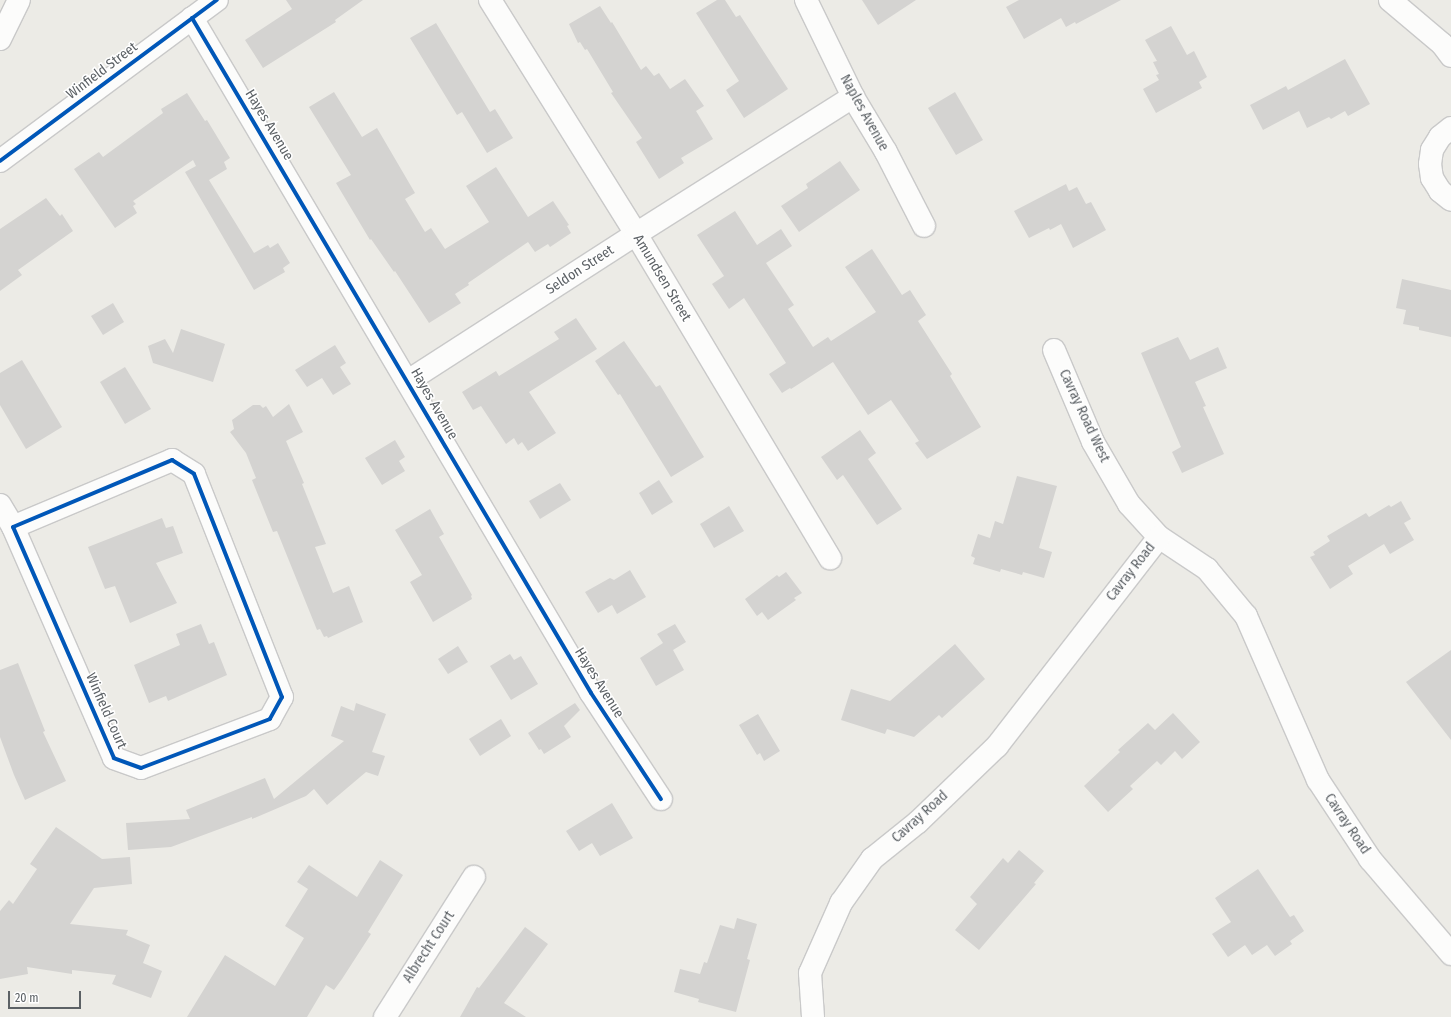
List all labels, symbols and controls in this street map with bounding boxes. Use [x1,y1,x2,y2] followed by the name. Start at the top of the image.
[63,39,141,103] street label: Winfield Street
[836,72,892,154] street label: Naples Avenue
[241,87,297,163] street label: Hayes Avenue
[629,232,695,324] street label: Amundsen Street
[543,242,617,298] street label: Seldon Street
[407,365,461,443] street label: Hayes Avenue
[1055,367,1113,465] street label: Cavray Road West
[1103,539,1159,605] street label: Cavray Road
[571,645,627,721] street label: Hayes Avenue
[82,671,130,751] street label: Winfield Court
[889,788,951,846] street label: Cavray Road
[1321,790,1373,858] street label: Cavray Road
[400,908,458,986] street label: Albrecht Court
[10,983,83,1009] scale bar
[15,991,39,1005] text: 20 m

